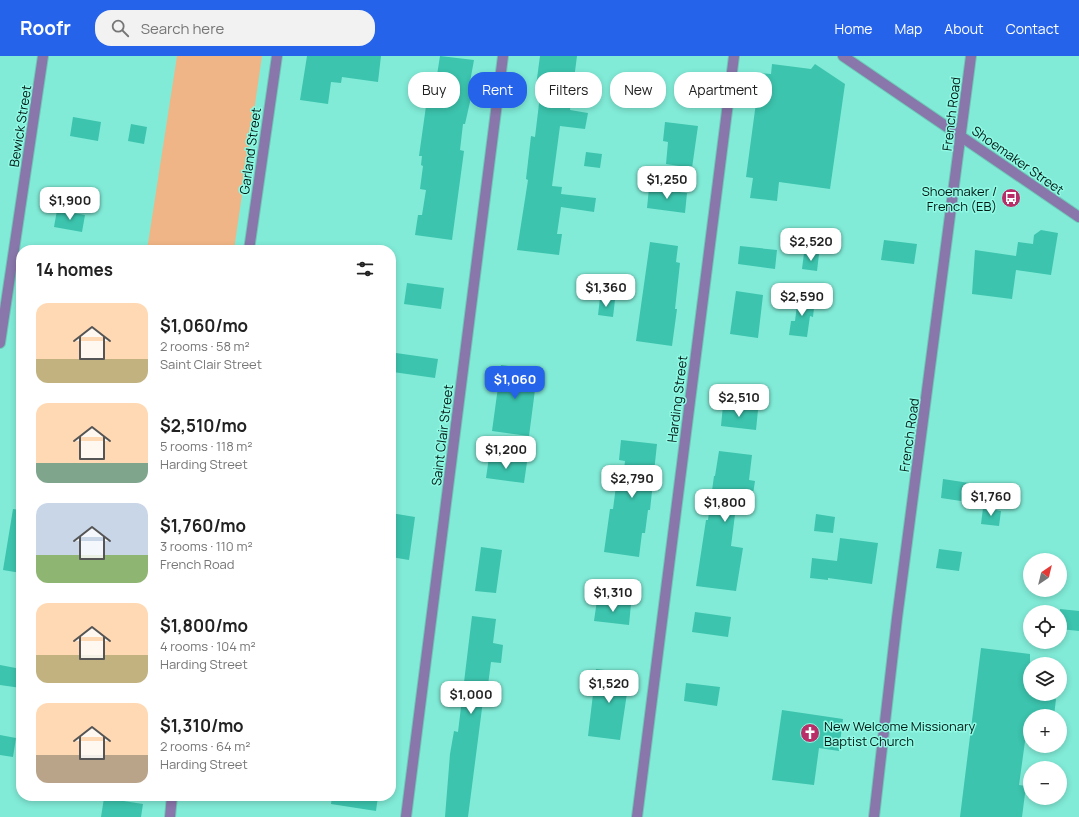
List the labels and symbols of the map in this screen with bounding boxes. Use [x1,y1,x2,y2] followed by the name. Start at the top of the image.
[938,76,964,152] street label: French Road
[5,84,35,168] street label: Bewick Street
[235,106,265,196] street label: Garland Street
[968,122,1068,198] street label: Shoemaker Street
[634,166,700,200] pin: $1,250
[922,182,997,215] place label: Shoemaker / French (EB)
[37,187,103,221] pin: $1,900
[1000,187,1022,209] bus stop icon: Shoemaker / French (EB)
[778,228,844,262] pin: $2,520
[573,274,639,308] pin: $1,360
[769,283,835,317] pin: $2,590
[663,354,691,444] street label: Harding Street
[482,366,548,400] pin: $1,060
[427,383,457,487] street label: Saint Clair Street
[706,384,772,418] pin: $2,510
[895,397,923,473] street label: French Road
[473,436,539,470] pin: $1,200
[599,465,665,499] pin: $2,790
[958,483,1024,517] pin: $1,760
[692,489,758,523] pin: $1,800
[1023,553,1067,597] north arrow
[580,579,646,613] pin: $1,310
[576,670,642,704] pin: $1,520
[438,681,504,715] pin: $1,000
[824,717,976,750] place label: New Welcome Missionary Baptist Church
[799,722,821,744] church icon: New Welcome Missionary Baptist Church

